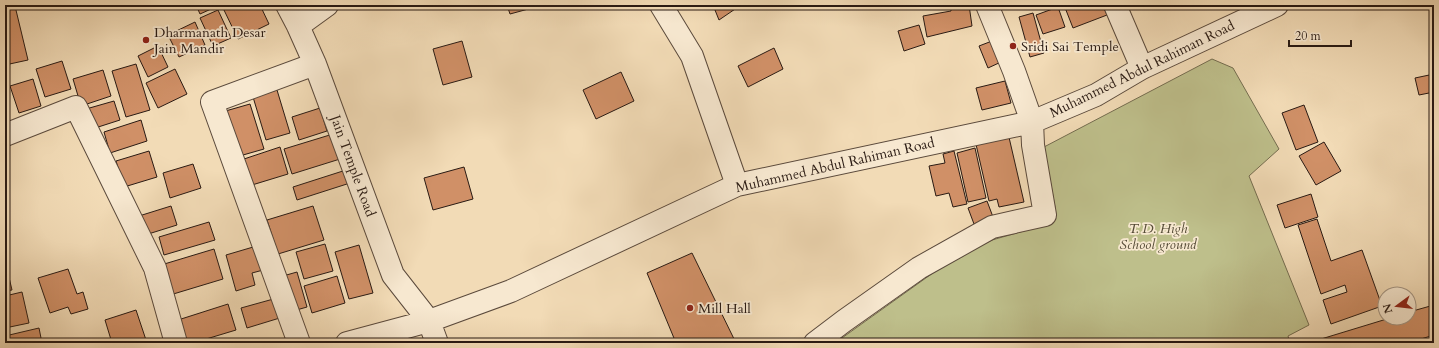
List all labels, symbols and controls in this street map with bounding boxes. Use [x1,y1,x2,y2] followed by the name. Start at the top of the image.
[1046,16,1238,122] street label: Muhammed Abdul Rahiman Road
[1289,22,1351,48] scale bar
[152,23,266,58] place label: Dharmanath Desar Jain Mandir
[1295,28,1322,44] text: 20 m
[141,35,151,45] marker: Dharmanath Desar Jain Mandir
[1021,37,1119,56] place label: Sridi Sai Temple
[1008,41,1018,51] marker: Sridi Sai Temple
[325,111,380,220] street label: Jain Temple Road
[734,133,937,197] street label: Muhammed Abdul Rahiman Road
[1120,219,1198,254] park label: T. D. High School ground
[1377,286,1417,326] north arrow
[698,299,751,318] place label: Mill Hall
[1379,301,1396,315] text: N
[685,303,695,313] marker: Mill Hall

